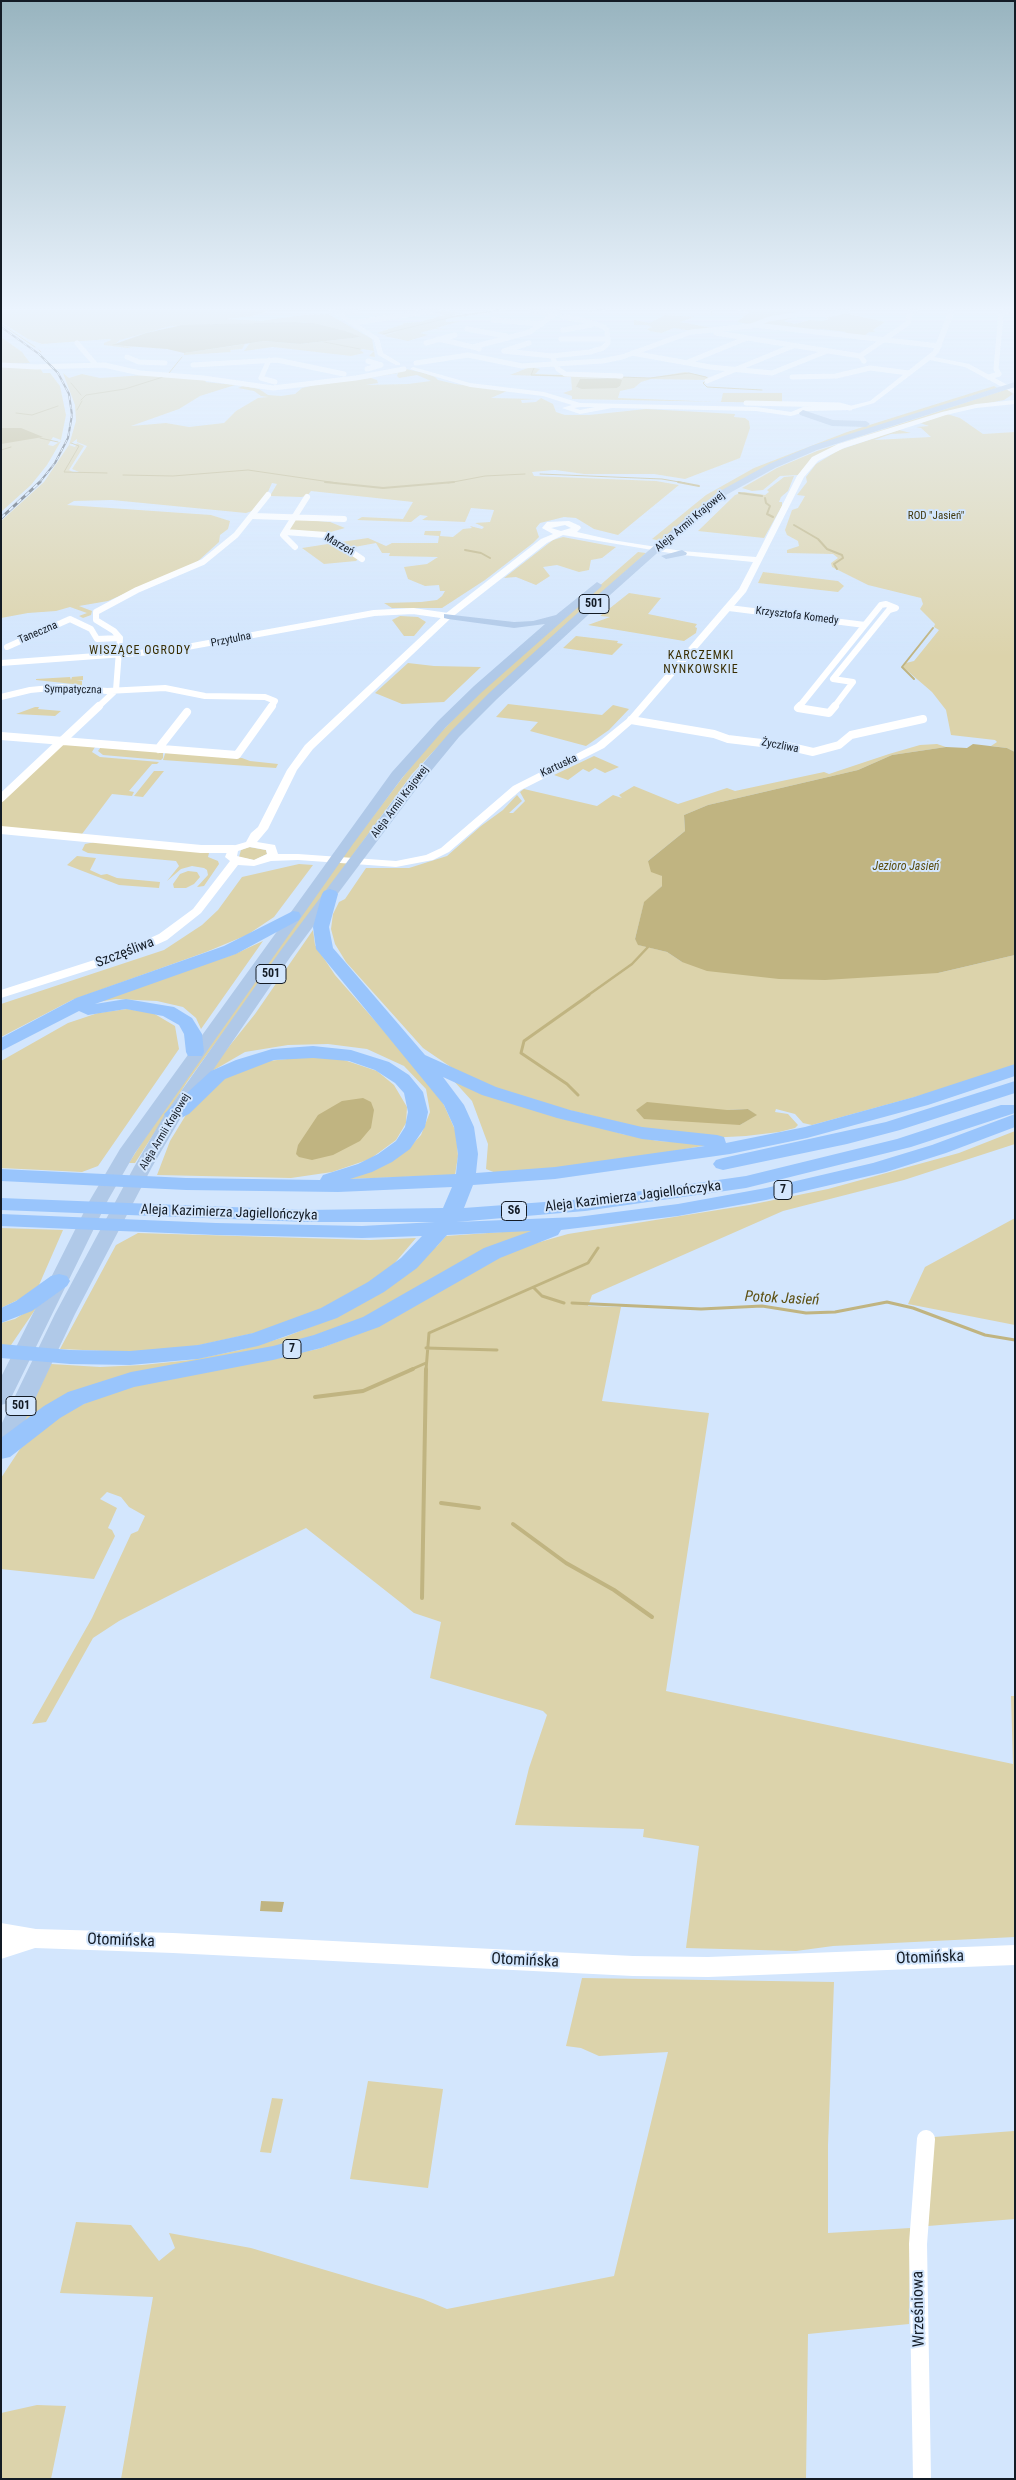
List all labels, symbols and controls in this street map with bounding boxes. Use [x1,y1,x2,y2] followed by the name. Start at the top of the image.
[652,489,728,555] street label: Aleja Armii Krajowej
[908,509,964,523] park label: ROD "Jasień"
[322,531,356,559] street label: Marzeń
[579,594,609,614] road number: 501
[755,604,839,628] street label: Krzysztofa Komedy
[16,619,60,647] street label: Taneczna
[210,630,252,650] street label: Przytulna
[87,644,193,658] district label: WISZĄCE OGRODY
[662,649,740,677] district label: KARCZEMKI NYNKOWSKIE
[44,683,102,697] street label: Sympatyczna
[760,736,800,756] street label: Życzliwa
[539,752,579,780] street label: Kartuska
[369,763,431,841] street label: Aleja Armii Krajowej
[873,860,939,874] water label: Jezioro Jasień
[94,934,156,972] street label: Szczęśliwa
[256,964,286,984] road number: 501
[137,1091,193,1173] street label: Aleja Armii Krajowej
[544,1178,722,1216] street label: Aleja Kazimierza Jagiellończyka
[774,1180,792,1200] road number: 7
[140,1202,318,1224] street label: Aleja Kazimierza Jagiellończyka
[502,1202,526,1220] road number: S6
[744,1288,820,1310] water label: Potok Jasień
[283,1340,301,1358] road number: 7
[6,1396,36,1415] road number: 501
[87,1930,155,1952] street label: Otomińska
[896,1947,964,1969] street label: Otomińska
[491,1950,559,1972] street label: Otomińska
[909,2271,929,2347] street label: Wrześniowa

